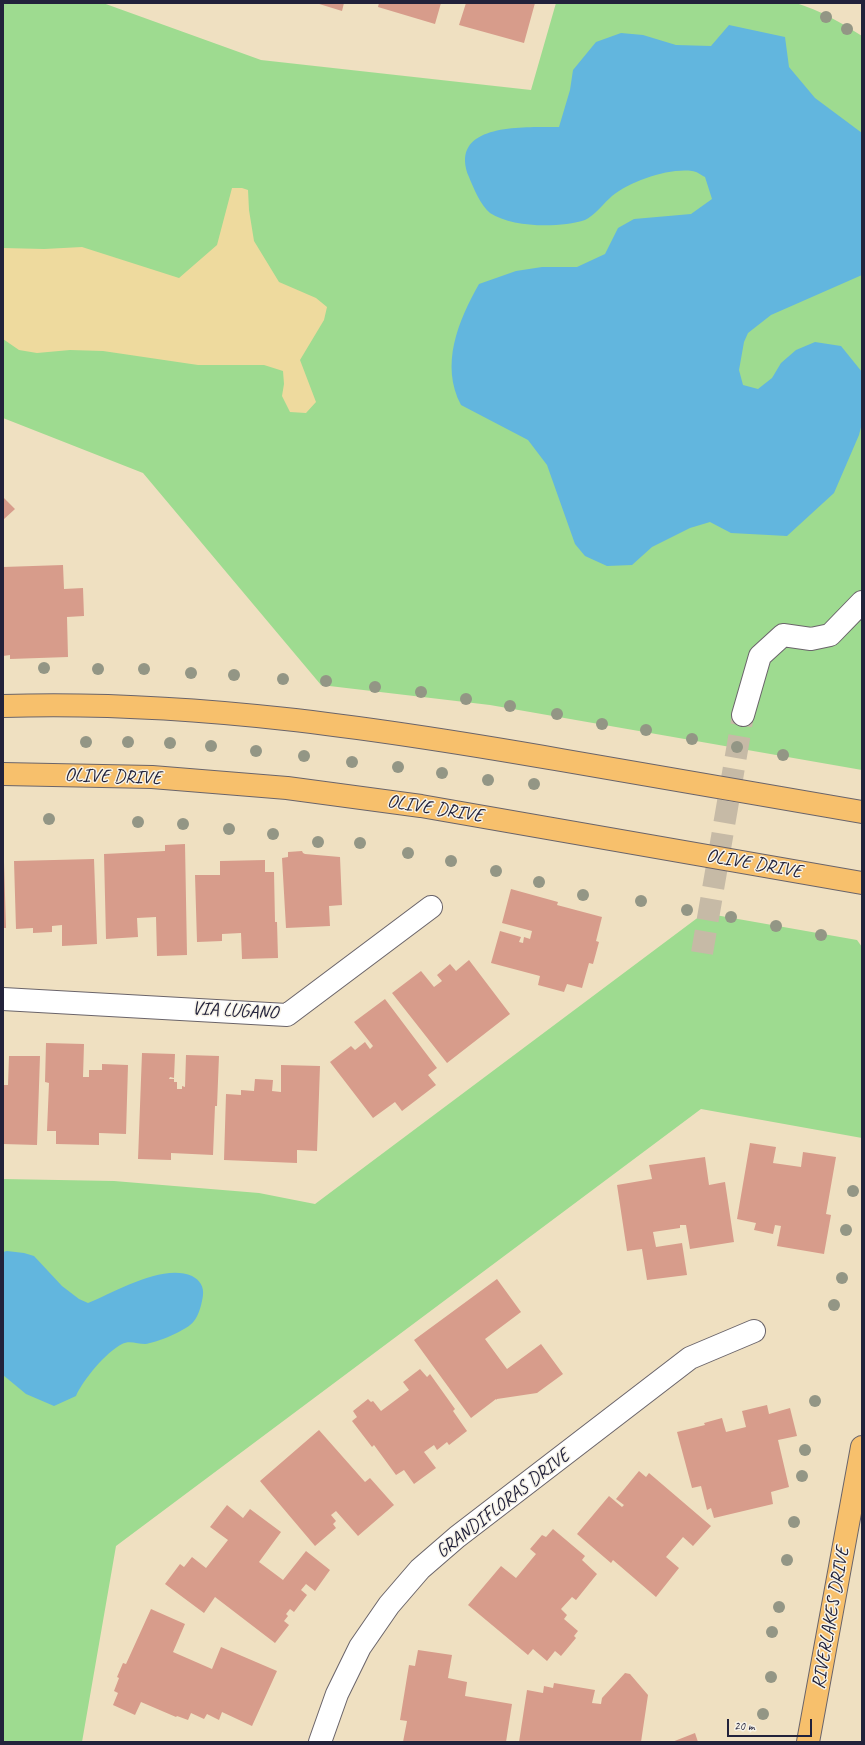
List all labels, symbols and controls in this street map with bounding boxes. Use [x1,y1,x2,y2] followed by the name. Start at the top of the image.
[64,764,162,790] street label: OLIVE DRIVE
[385,790,485,828] street label: OLIVE DRIVE
[704,844,804,884] street label: OLIVE DRIVE
[191,997,279,1025] street label: VIA LUGANO
[432,1445,574,1563] street label: GRANDIFLORAS DRIVE
[807,1545,855,1691] street label: RIVERLAKES DRIVE
[729,1711,814,1737] scale bar
[734,1718,754,1734] text: 20 m

